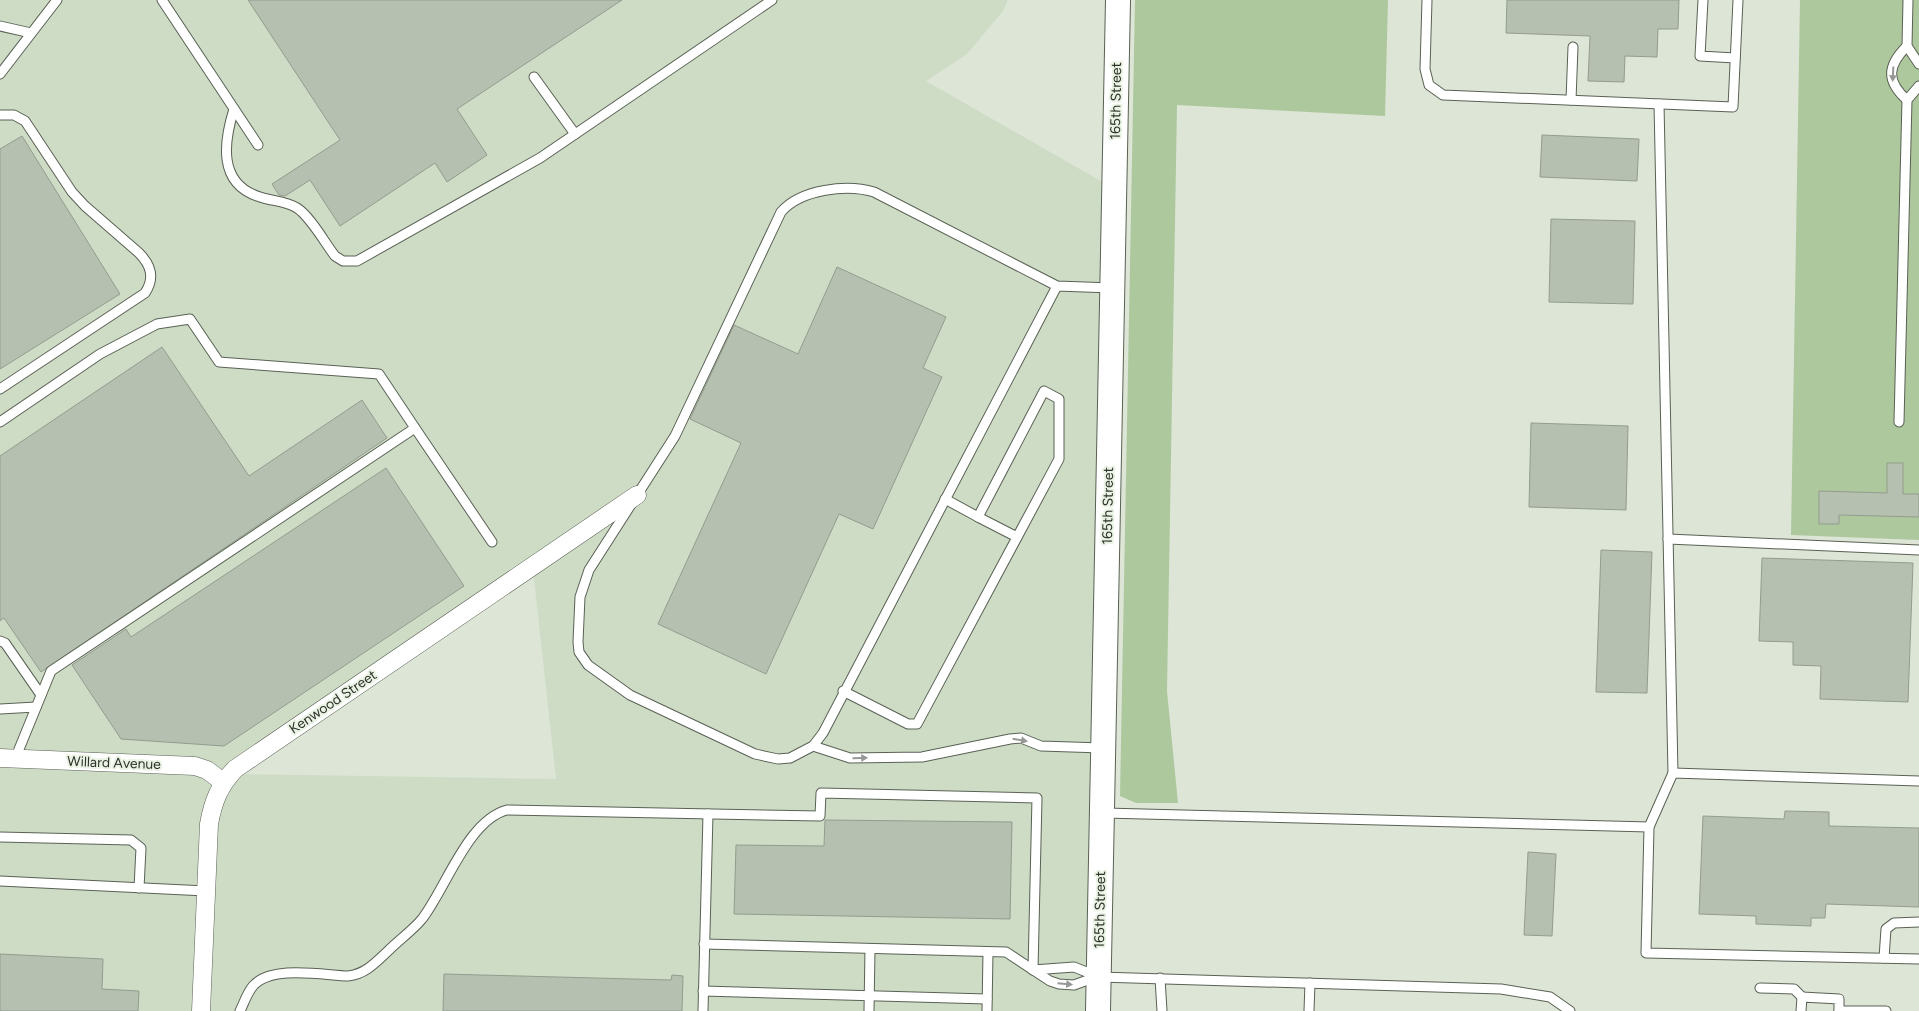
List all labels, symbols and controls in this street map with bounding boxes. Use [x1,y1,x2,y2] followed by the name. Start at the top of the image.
[1107,62,1125,140] street label: 165th Street
[1888,66,1896,82] one-way arrow
[1099,467,1117,545] street label: 165th Street
[286,667,380,737] street label: Kenwood Street
[1013,736,1029,744] one-way arrow
[67,753,161,773] street label: Willard Avenue
[852,754,868,762] one-way arrow
[1091,871,1109,949] street label: 165th Street
[1057,980,1073,988] one-way arrow

